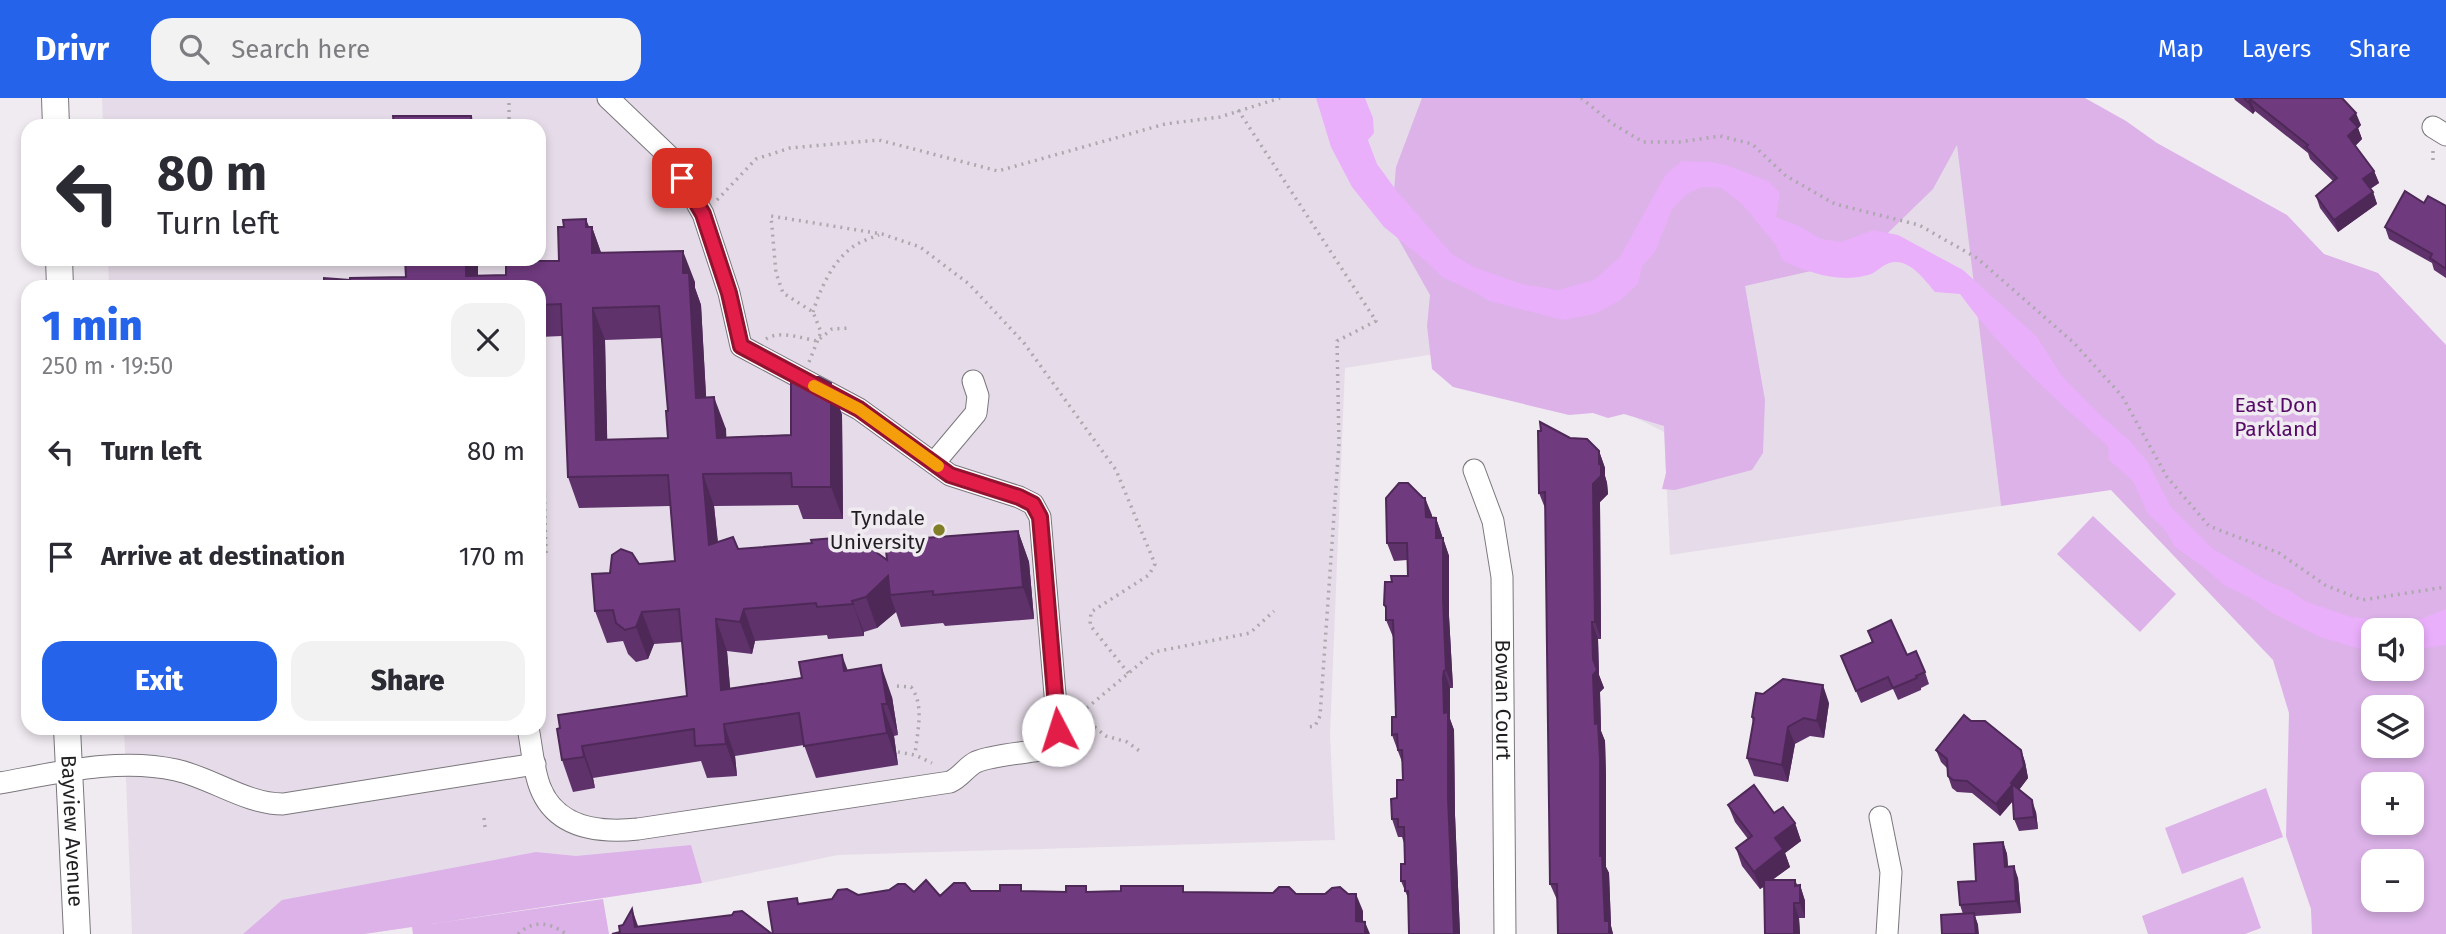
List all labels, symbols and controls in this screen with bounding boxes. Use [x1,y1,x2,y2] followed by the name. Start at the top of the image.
[151,18,641,81] search box
[35,29,109,69] text: Drivr
[175,30,213,68] icon: search
[231,34,370,65] text: Search here
[2158,35,2204,63] text: Map
[2242,35,2311,63] text: Layers
[2349,35,2411,63] text: Share
[157,144,267,203] text: 80 m
[42,147,133,238] icon: left
[652,148,712,208] pin
[663,159,701,197] icon: arrive
[157,204,279,242] text: Turn left
[42,301,143,351] text: 1 min
[451,303,525,377] button: close
[42,352,173,380] text: 250 m · 19:50
[2234,392,2318,442] park label: East Don Parkland
[42,433,80,471] icon: left
[101,436,202,467] text: Turn left
[467,436,525,467] text: 80 m
[830,505,926,555] place label: Tyndale University
[931,522,947,538] marker: Tyndale University
[42,538,80,576] icon: arrive
[101,541,345,572] text: Arrive at destination
[459,541,525,572] text: 170 m
[2361,618,2424,912] map controls
[2361,618,2424,681] button: sound
[1490,639,1517,761] street label: Bowan Court
[42,641,277,721] button: Exit
[291,641,525,721] button: Share
[1021,693,1095,767] position arrow
[2361,695,2424,758] button: layers
[55,754,89,908] street label: Bayview Avenue
[2361,772,2424,835] button: +
[2361,849,2424,912] button: −

